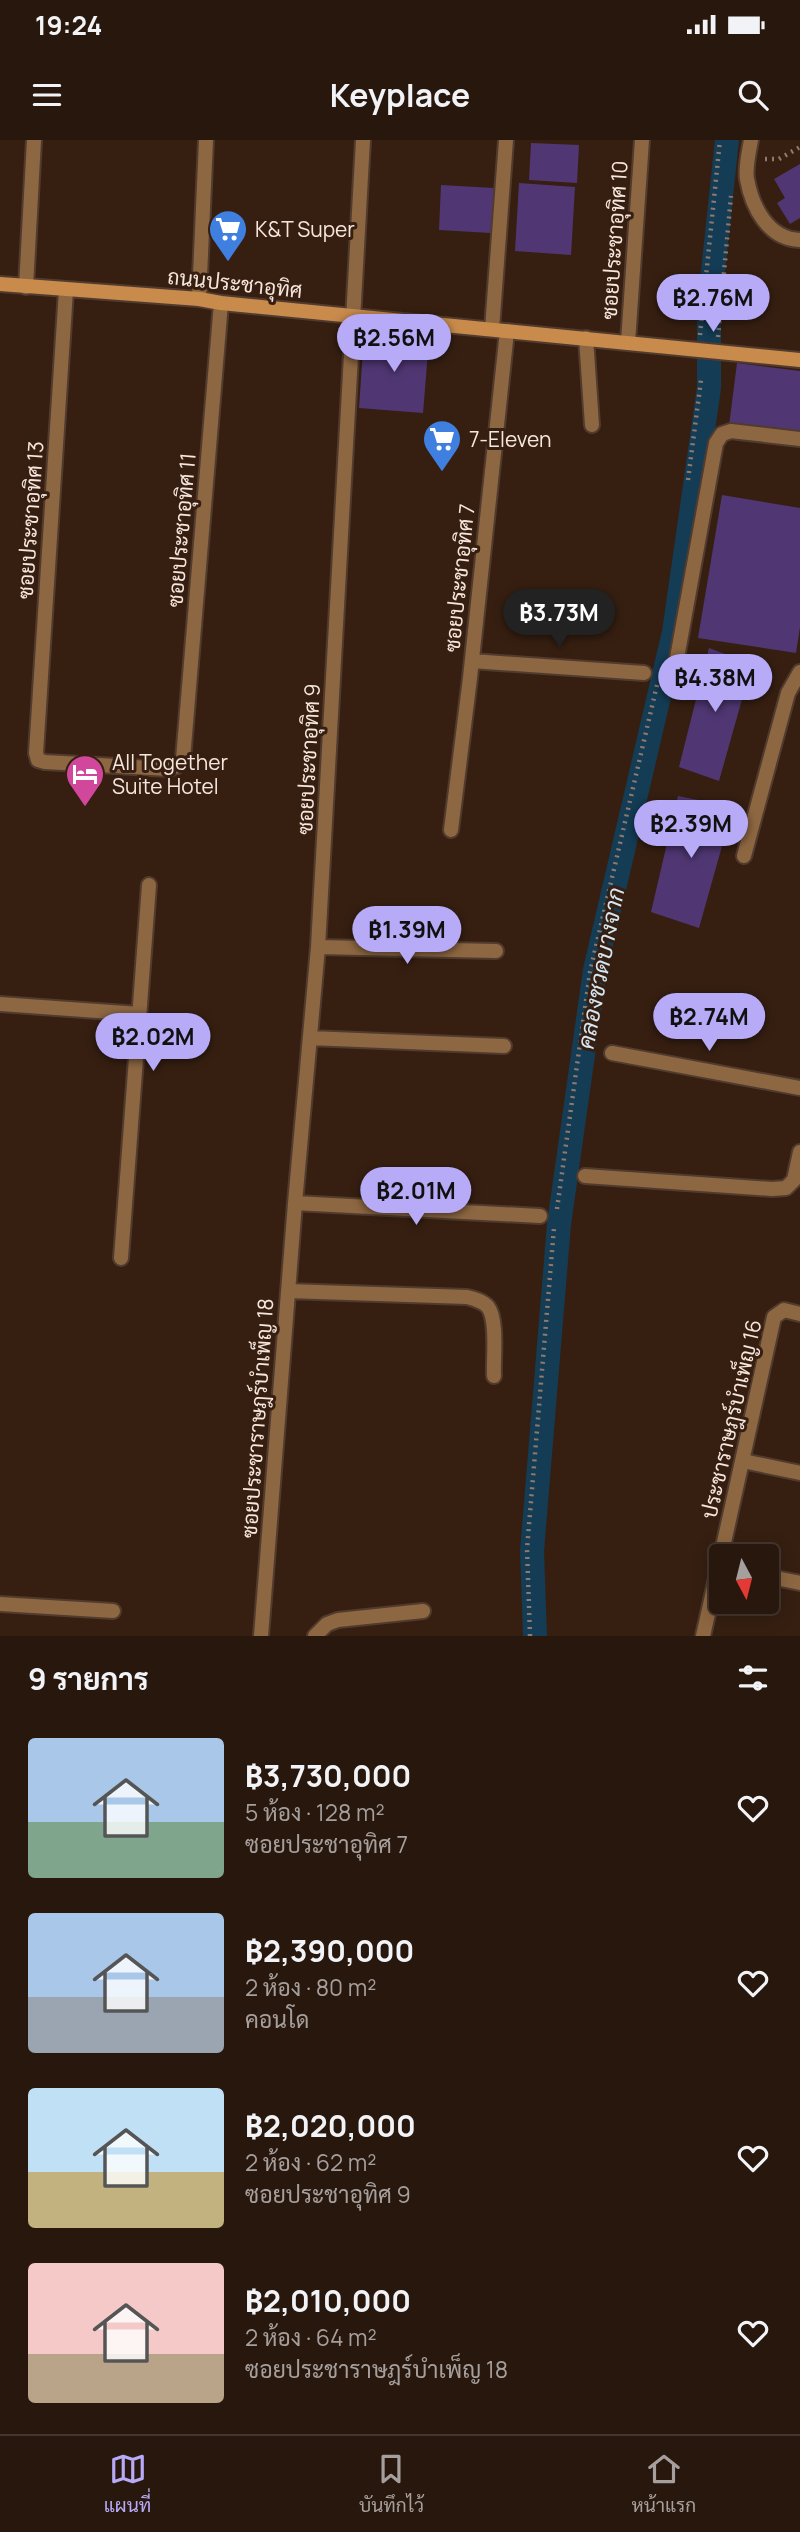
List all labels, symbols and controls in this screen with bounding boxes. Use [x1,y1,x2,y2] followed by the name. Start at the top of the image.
[35,7,102,43] text: 19:24
[330,73,470,117] text: Keyplace
[28,76,66,114] icon: menu
[734,76,772,114] icon: search
[594,160,635,321] street label: ซอยประชาอุทิศ 10
[207,208,249,263] supermarket icon: K&T Super
[255,215,355,243] place label: K&T Super
[166,262,304,305] street label: ถนนประชาอุทิศ
[656,274,770,334] pin: ฿2.76M
[673,281,753,313] text: ฿2.76M
[337,314,451,374] pin: ฿2.56M
[353,321,435,353] text: ฿2.56M
[421,418,463,473] supermarket icon: 7-Eleven
[469,425,552,453] place label: 7-Eleven
[11,440,50,600] street label: ซอยประชาอุทิศ 13
[160,452,203,608] street label: ซอยประชาอุทิศ 11
[437,503,482,654] street label: ซอยประชาอุทิศ 7
[502,589,616,649] pin: ฿3.73M
[519,596,599,628] text: ฿3.73M
[658,654,772,714] pin: ฿4.38M
[674,661,756,693] text: ฿4.38M
[290,683,327,835] street label: ซอยประชาอุทิศ 9
[112,748,228,800] place label: All Together Suite Hotel
[64,753,106,808] hotel icon: All Together Suite Hotel
[634,800,748,860] pin: ฿2.39M
[650,807,732,839] text: ฿2.39M
[569,884,631,1052] water label: คลองชวดบางจาก
[350,906,464,966] pin: ฿1.39M
[368,913,446,945] text: ฿1.39M
[652,993,766,1053] pin: ฿2.74M
[669,1000,749,1032] text: ฿2.74M
[96,1014,210,1073] pin: ฿2.02M
[111,1020,195,1052] text: ฿2.02M
[359,1168,473,1227] pin: ฿2.01M
[376,1174,456,1206] text: ฿2.01M
[235,1297,280,1539] street label: ซอยประชาราษฎร์บำเพ็ญ 18
[694,1317,769,1522] street label: ประชาราษฎร์บำเพ็ญ 16
[709,1544,779,1614] north arrow
[709,1544,779,1614] map controls
[28,1658,149,1699] text: 9 รายการ
[734,1659,772,1697] icon: filters
[245,1755,411,1796] text: ฿3,730,000
[84,1766,168,1850] icon: home
[734,1789,772,1827] icon: heart
[245,1796,385,1828] text: 5 ห้อง · 128 m²
[245,1828,408,1860] text: ซอยประชาอุทิศ 7
[245,1930,414,1971] text: ฿2,390,000
[84,1941,168,2025] icon: home
[734,1964,772,2002] icon: heart
[245,1971,376,2003] text: 2 ห้อง · 80 m²
[245,2003,309,2035] text: คอนโด
[245,2105,416,2146] text: ฿2,020,000
[84,2116,168,2200] icon: home
[734,2139,772,2177] icon: heart
[245,2146,376,2178] text: 2 ห้อง · 62 m²
[245,2178,411,2210] text: ซอยประชาอุทิศ 9
[245,2280,411,2321] text: ฿2,010,000
[84,2291,168,2375] icon: home
[734,2314,772,2352] icon: heart
[245,2321,377,2353] text: 2 ห้อง · 64 m²
[245,2353,508,2385] text: ซอยประชาราษฎร์บำเพ็ญ 18
[104,2450,151,2518] tab: แผนที่
[359,2450,424,2518] tab: บันทึกไว้
[632,2450,696,2518] tab: หน้าแรก

